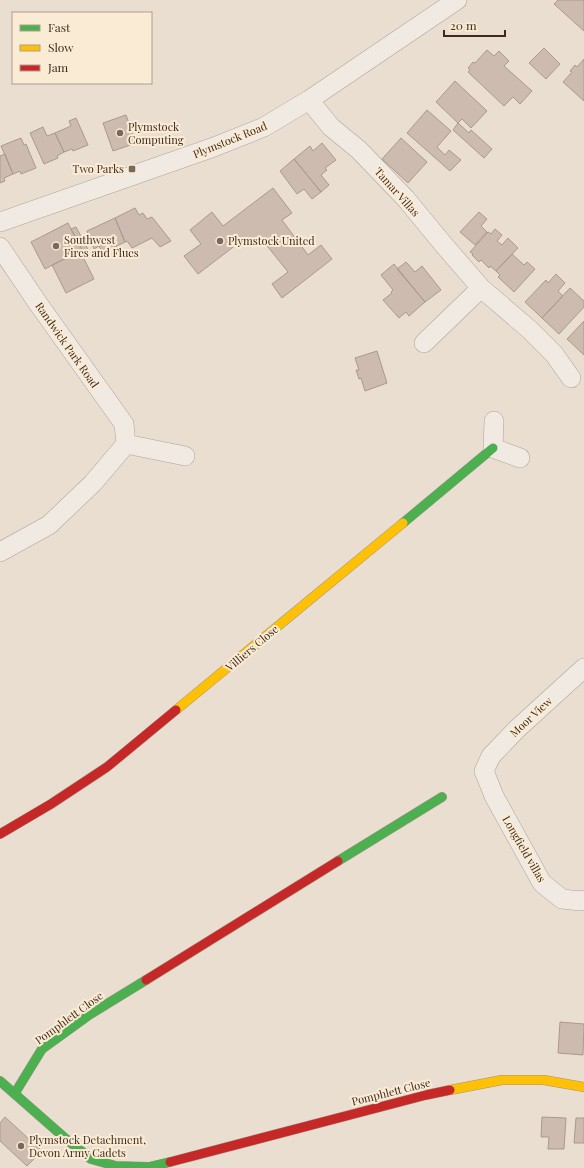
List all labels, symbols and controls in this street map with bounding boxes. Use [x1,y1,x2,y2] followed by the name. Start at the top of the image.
[12,12,152,84] legend
[444,12,505,38] scale bar
[450,17,477,33] text: 20 m
[48,19,71,35] text: Fast
[48,39,74,55] text: Slow
[47,59,69,75] text: Jam
[191,118,270,161] street label: Plymstock Road
[128,119,184,147] place label: Plymstock Computing
[115,128,125,138] marker: Plymstock Computing
[73,161,124,176] place label: Two Parks
[127,164,137,174] marker: Two Parks
[371,164,423,219] street label: Tamar Villas
[64,232,139,260] place label: Southwest Fires and Flues
[228,233,315,248] place label: Plymstock United
[215,236,225,246] marker: Plymstock United
[51,241,61,251] marker: Southwest Fires and Flues
[32,299,103,391] street label: Randwick Park Road
[221,621,282,675] street label: Villiers Close
[506,693,555,740] street label: Moor View
[499,813,550,885] street label: Longfield villas
[32,988,106,1047] street label: Pomphlett Close
[350,1074,432,1109] street label: Pomphlett Close
[29,1132,146,1160] place label: Plymstock Detachment, Devon Army Cadets
[16,1141,26,1151] marker: Plymstock Detachment, Devon Army Cadets

